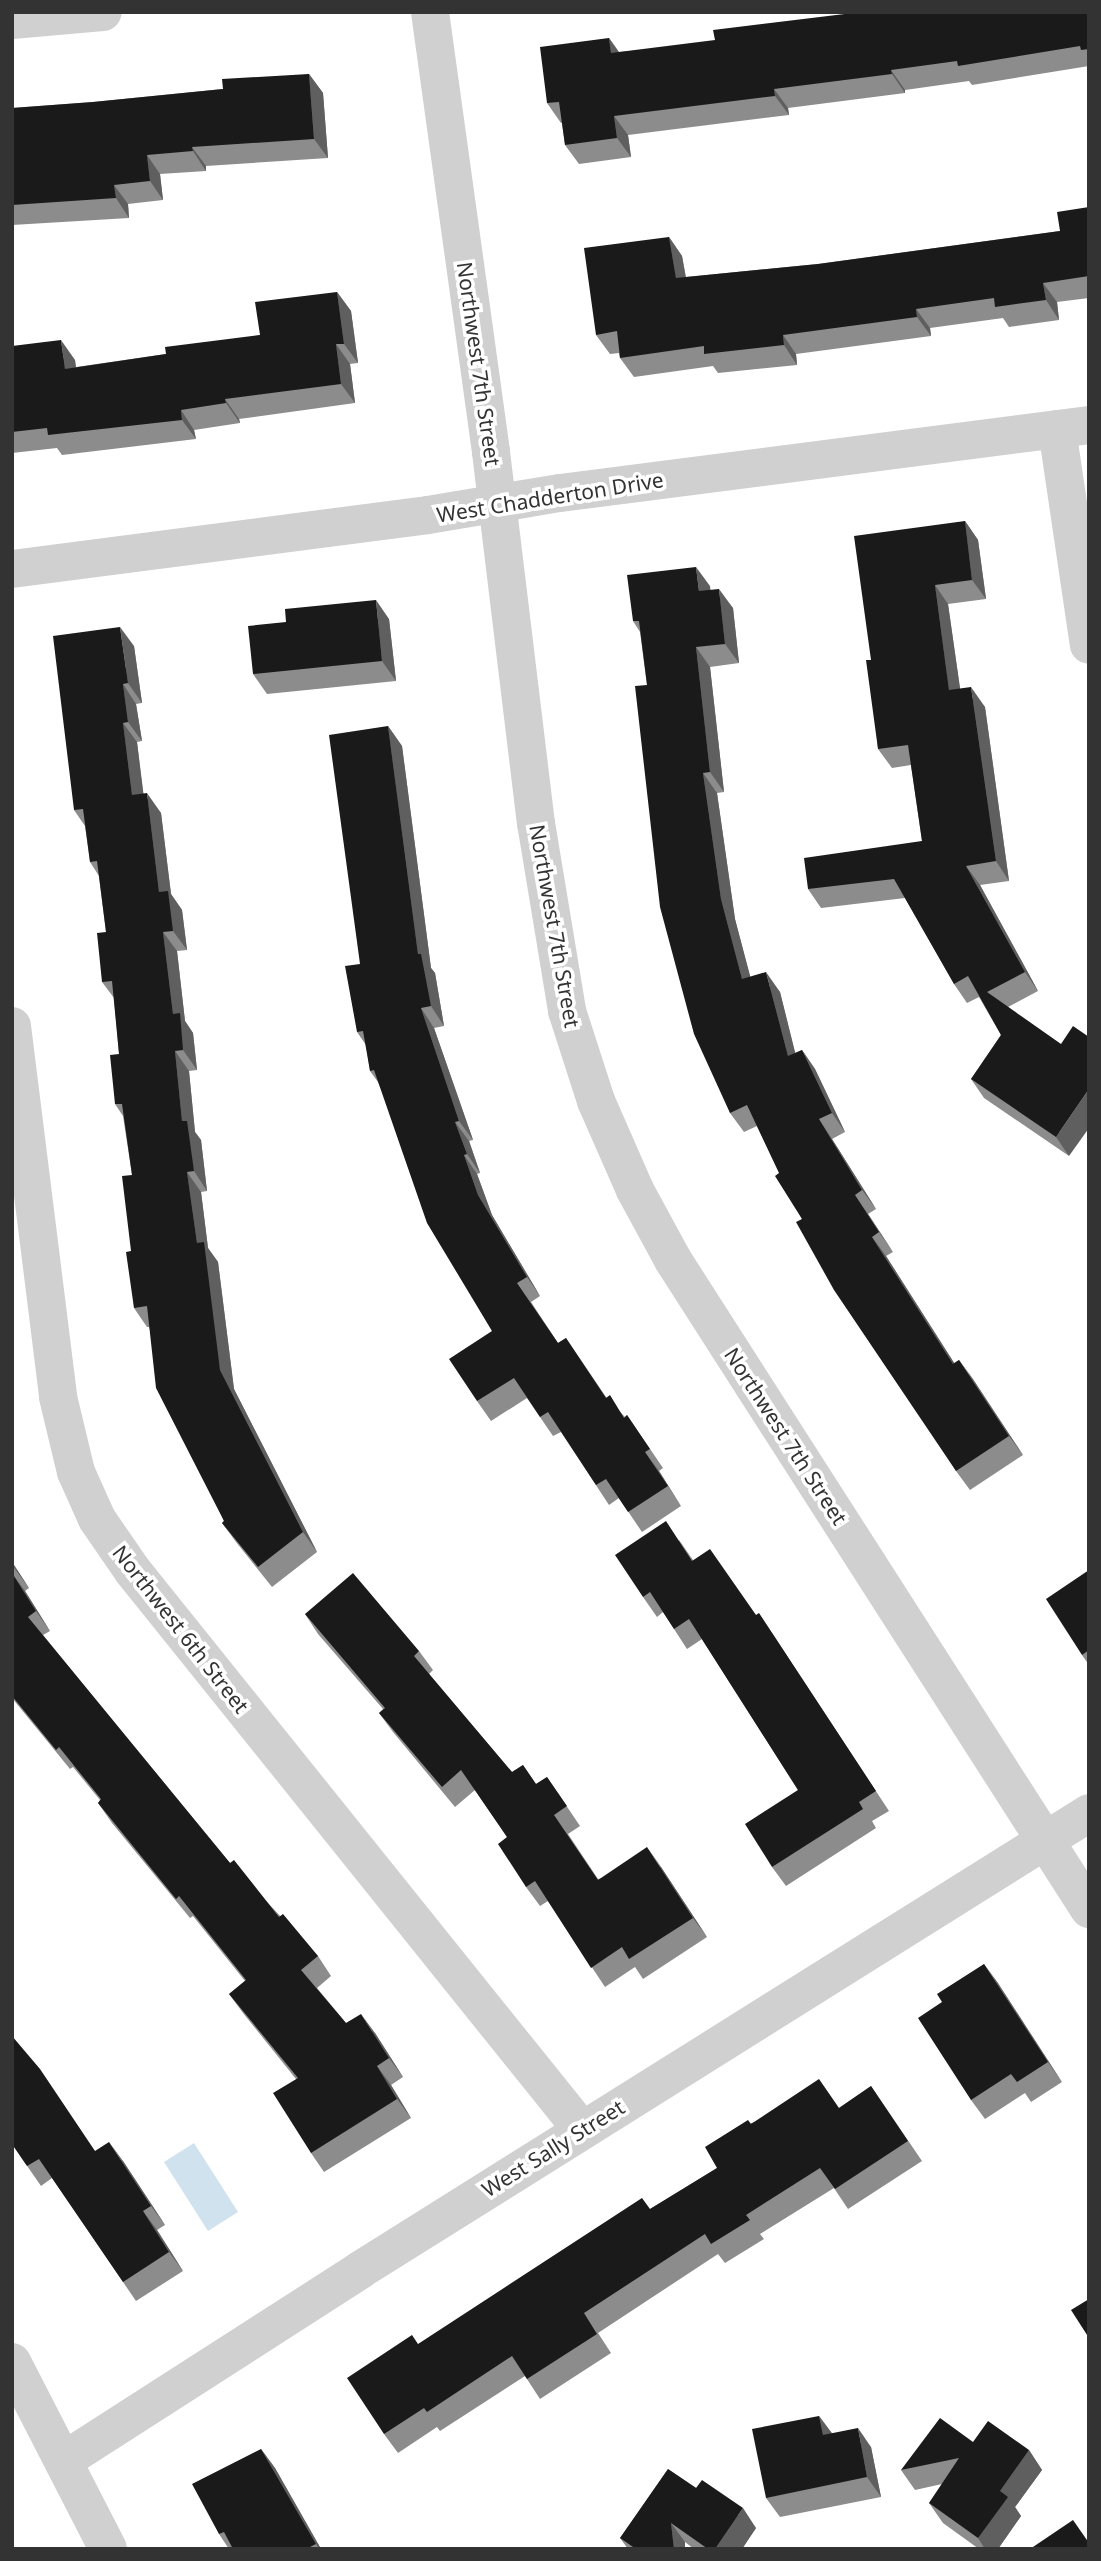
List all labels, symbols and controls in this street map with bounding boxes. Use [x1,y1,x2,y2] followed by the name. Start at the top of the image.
[452,260,506,468] street label: Northwest 7th Street
[435,467,665,527] street label: West Chadderton Drive
[525,822,585,1030] street label: Northwest 7th Street
[719,1343,853,1529] street label: Northwest 7th Street
[108,1540,254,1718] street label: Northwest 6th Street
[477,2094,629,2202] street label: West Sally Street

